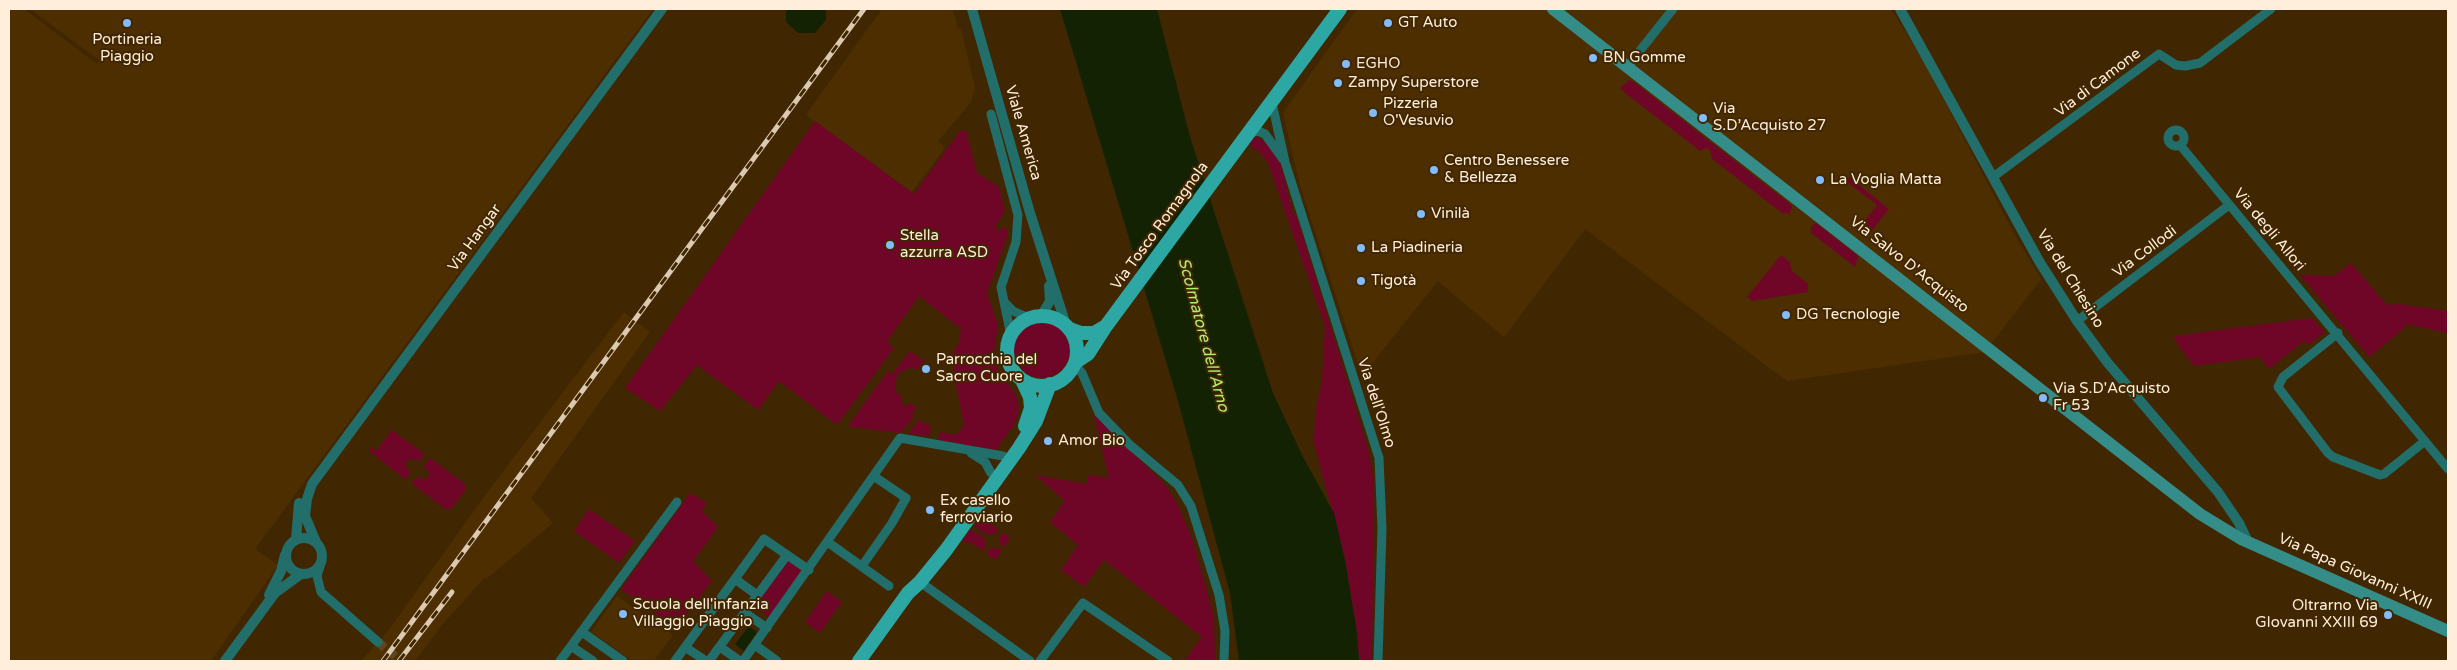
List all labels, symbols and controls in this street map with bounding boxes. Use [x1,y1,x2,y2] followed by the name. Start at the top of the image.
[1398,14,1457,32] place label: GT Auto
[121,17,133,29] marker: Portineria Piaggio
[1382,17,1394,29] marker: GT Auto
[92,31,162,66] place label: Portineria Piaggio
[2052,45,2144,121] street label: Via di Camone
[1603,49,1686,67] place label: BN Gomme
[1587,52,1599,64] marker: BN Gomme
[1356,55,1400,73] place label: EGHO
[1340,58,1352,70] marker: EGHO
[1348,74,1479,92] place label: Zampy Superstore
[1332,77,1344,89] marker: Zampy Superstore
[1001,84,1045,182] street label: Viale America
[1383,95,1454,130] place label: Pizzeria O'Vesuvio
[1713,100,1826,135] place label: Via S.D’Acquisto 27
[1367,107,1379,119] marker: Pizzeria O'Vesuvio
[1697,112,1709,124] marker: Via S.D’Acquisto 27
[1444,152,1569,187] place label: Centro Benessere & Bellezza
[1108,159,1212,293] street label: Via Tosco Romagnola
[1428,164,1440,176] marker: Centro Benessere & Bellezza
[1830,171,1942,189] place label: La Voglia Matta
[1814,174,1826,186] marker: La Voglia Matta
[2229,185,2309,275] street label: Via degli Allori
[445,201,505,275] street label: Via Hangar
[1431,205,1470,223] place label: Vinilà
[1415,208,1427,220] marker: Vinilà
[1846,213,1972,317] street label: Via Salvo D'Acquisto
[2109,222,2181,282] street label: Via Collodi
[2032,226,2108,332] street label: Via del Chiesino
[900,227,988,262] place label: Stella azzurra ASD
[884,239,896,251] marker: Stella azzurra ASD
[1371,239,1463,257] place label: La Piadineria
[1355,242,1367,254] marker: La Piadineria
[1173,256,1233,414] water label: Scolmatore dell'Arno
[1371,272,1416,290] place label: Tigotà
[1355,275,1367,287] marker: Tigotà
[1796,306,1900,324] place label: DG Tecnologie
[1780,309,1792,321] marker: DG Tecnologie
[936,351,1037,386] place label: Parrocchia del Sacro Cuore
[1353,356,1399,450] street label: Via dell'Olmo
[920,363,932,375] marker: Parrocchia del Sacro Cuore
[2053,380,2170,415] place label: Via S.D'Acquisto Fr 53
[2037,392,2049,404] marker: Via S.D'Acquisto Fr 53
[1058,432,1125,450] place label: Amor Bio
[1042,435,1054,447] marker: Amor Bio
[940,492,1013,527] place label: Ex casello ferroviario
[924,504,936,516] marker: Ex casello ferroviario
[2276,530,2434,614] street label: Via Papa Giovanni XXIII
[633,596,769,631] place label: Scuola dell'infanzia Villaggio Piaggio
[2255,597,2378,632] place label: Oltrarno Via GIovanni XXIII 69
[617,608,629,620] marker: Scuola dell'infanzia Villaggio Piaggio
[2382,609,2394,621] marker: Oltrarno Via GIovanni XXIII 69

